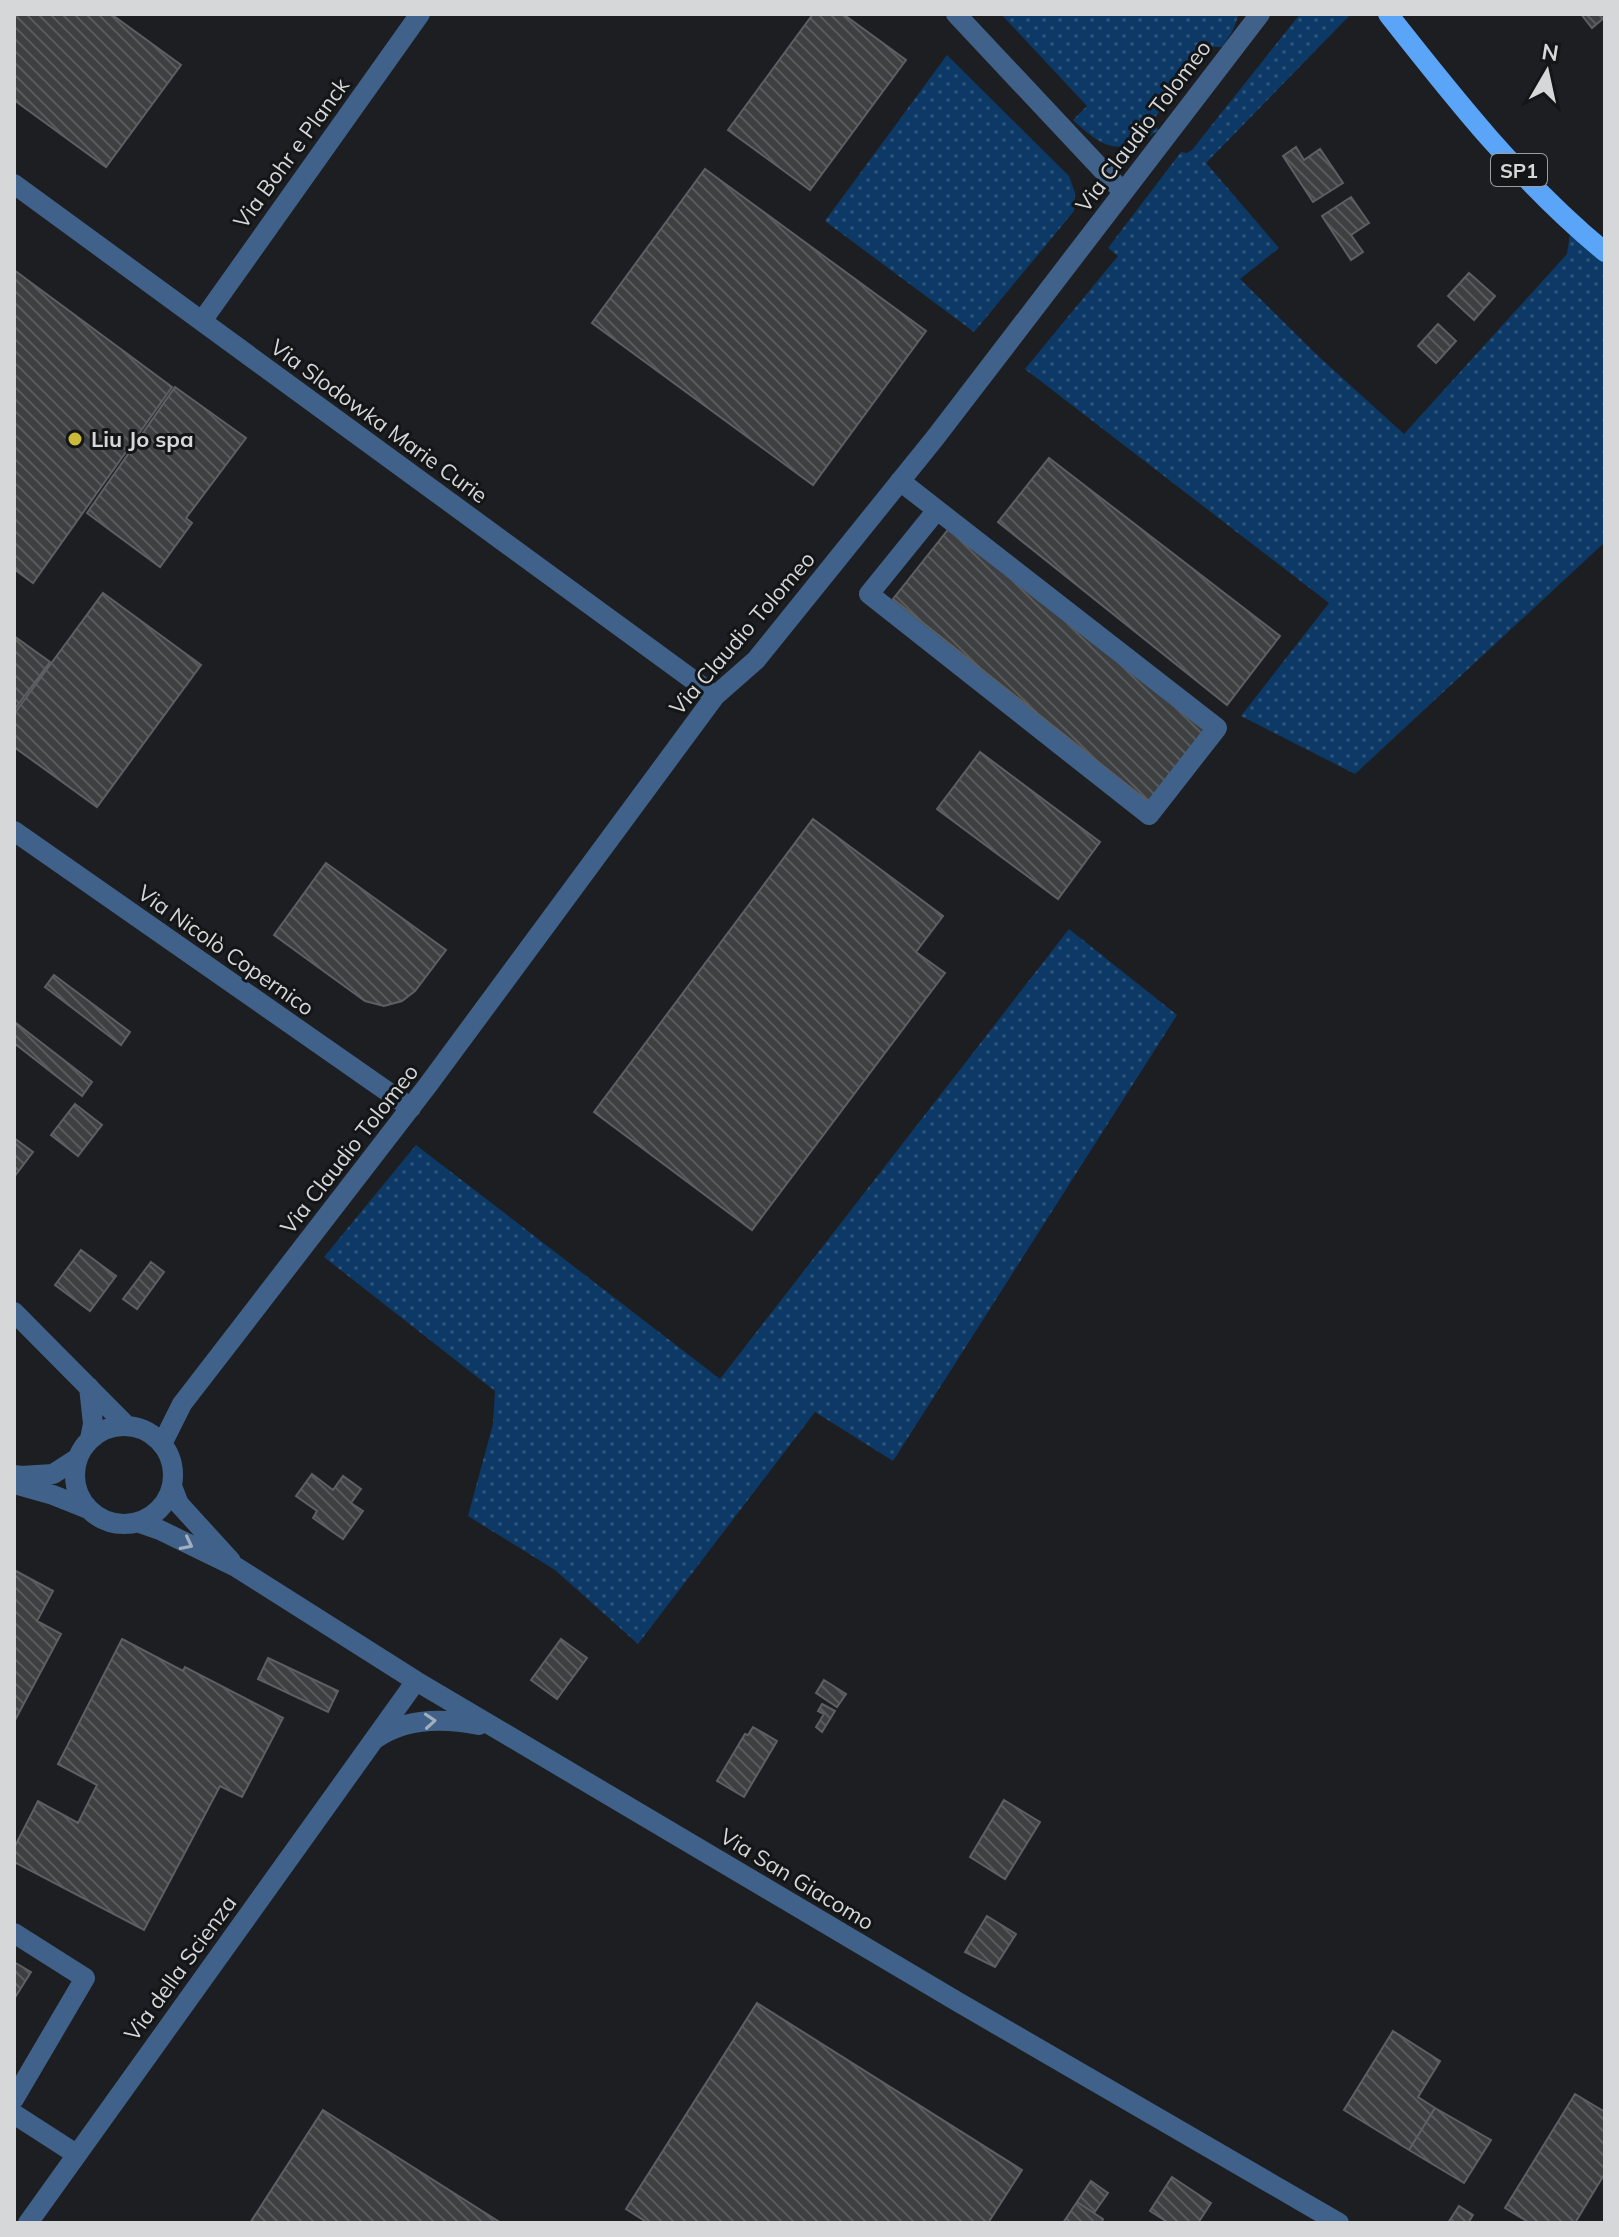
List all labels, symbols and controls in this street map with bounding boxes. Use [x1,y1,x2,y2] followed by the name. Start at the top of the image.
[1507,32,1587,112] north arrow
[1069,34,1217,218] street label: Via Claudio Tolomeo
[1540,37,1561,67] text: N
[227,72,355,234] street label: Via Bohr e Planck
[1491,154,1547,186] road number: SP1
[265,333,493,509] street label: Via Slodowka Marie Curie
[91,425,194,453] place label: Liu Jo spa
[66,430,84,448] marker: Liu Jo spa
[663,545,821,721] street label: Via Claudio Tolomeo
[132,878,320,1022] street label: Via Nicolò Copernico
[274,1058,424,1240] street label: Via Claudio Tolomeo
[179,1534,194,1550] one-way arrow
[424,1713,437,1730] one-way arrow
[715,1822,879,1936] street label: Via San Giacomo
[118,1890,242,2046] street label: Via della Scienza

